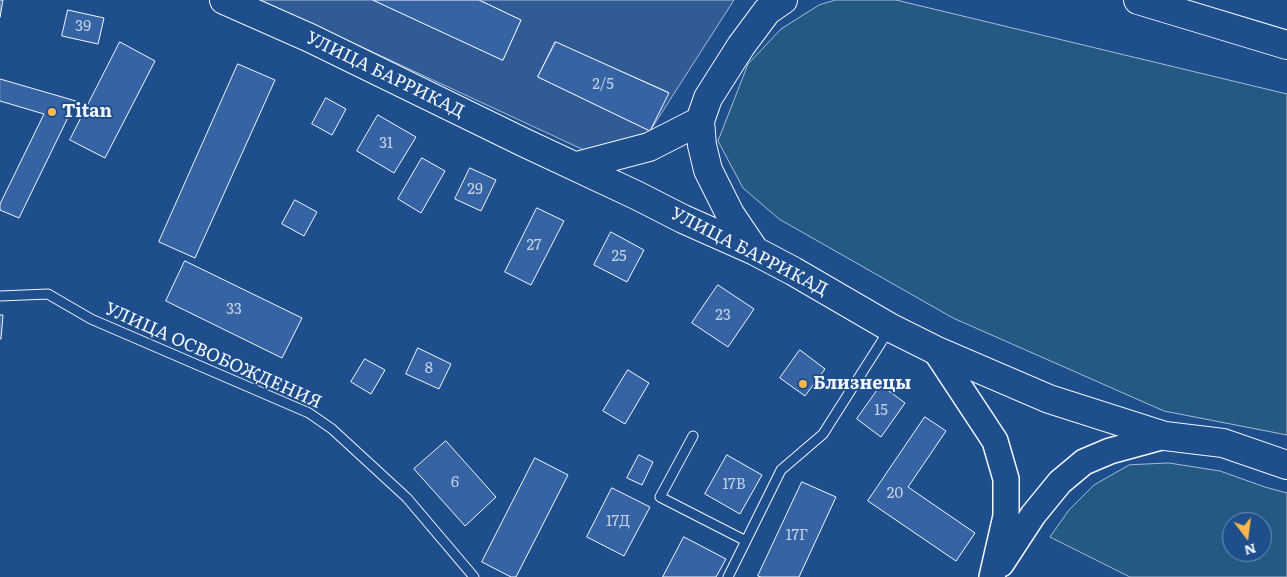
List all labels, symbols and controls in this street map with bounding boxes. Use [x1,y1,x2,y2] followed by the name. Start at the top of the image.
[75,18,91,36] house number: 39
[302,27,468,123] street label: УЛИЦА БАРРИКАД
[592,76,614,94] house number: 2/5
[62,101,112,123] place label: Titan
[46,106,58,118] marker: Titan
[379,135,393,153] house number: 31
[467,181,483,199] house number: 29
[667,203,831,301] street label: УЛИЦА БАРРИКАД
[526,237,542,255] house number: 27
[611,248,627,266] house number: 25
[101,298,325,414] street label: УЛИЦА ОСВОБОЖДЕНИЯ
[226,301,242,319] house number: 33
[715,307,731,325] house number: 23
[425,360,433,378] house number: 8
[813,373,911,395] place label: Близнецы
[797,378,809,390] marker: Близнецы
[874,402,888,420] house number: 15
[451,474,459,492] house number: 6
[722,476,746,494] house number: 17В
[887,485,903,503] house number: 20
[1222,512,1272,562] north arrow
[606,513,630,531] house number: 17Д
[786,527,808,545] house number: 17Г
[1242,539,1259,562] text: N

